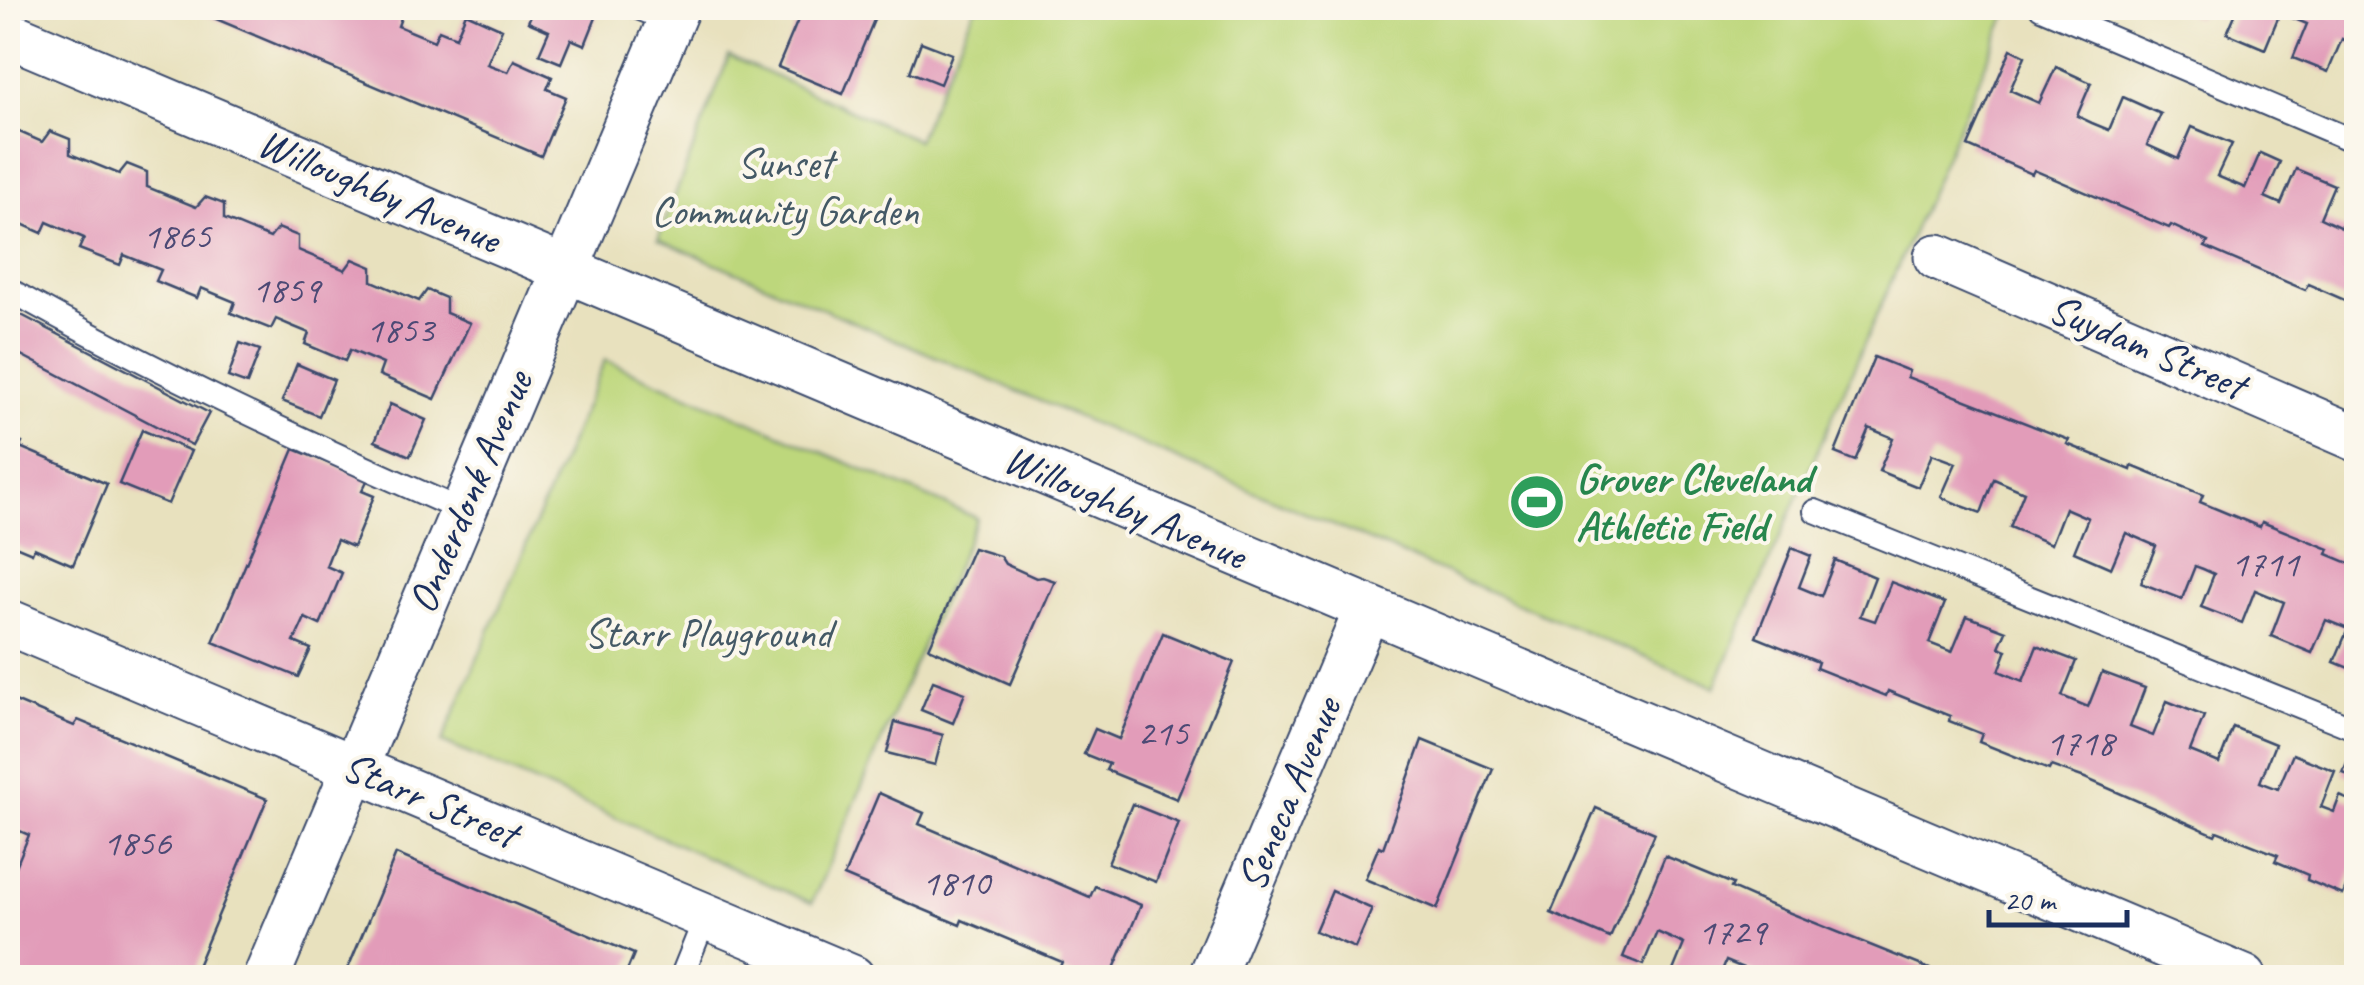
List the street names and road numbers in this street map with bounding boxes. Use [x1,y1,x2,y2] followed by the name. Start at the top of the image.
[250,116,510,267] street label: Willoughby Avenue
[2041,282,2258,414] street label: Suydam Street
[395,361,546,621] street label: Onderdonk Avenue
[996,432,1256,583] street label: Willoughby Avenue
[1225,687,1354,899] street label: Seneca Avenue
[335,740,530,862] street label: Starr Street

